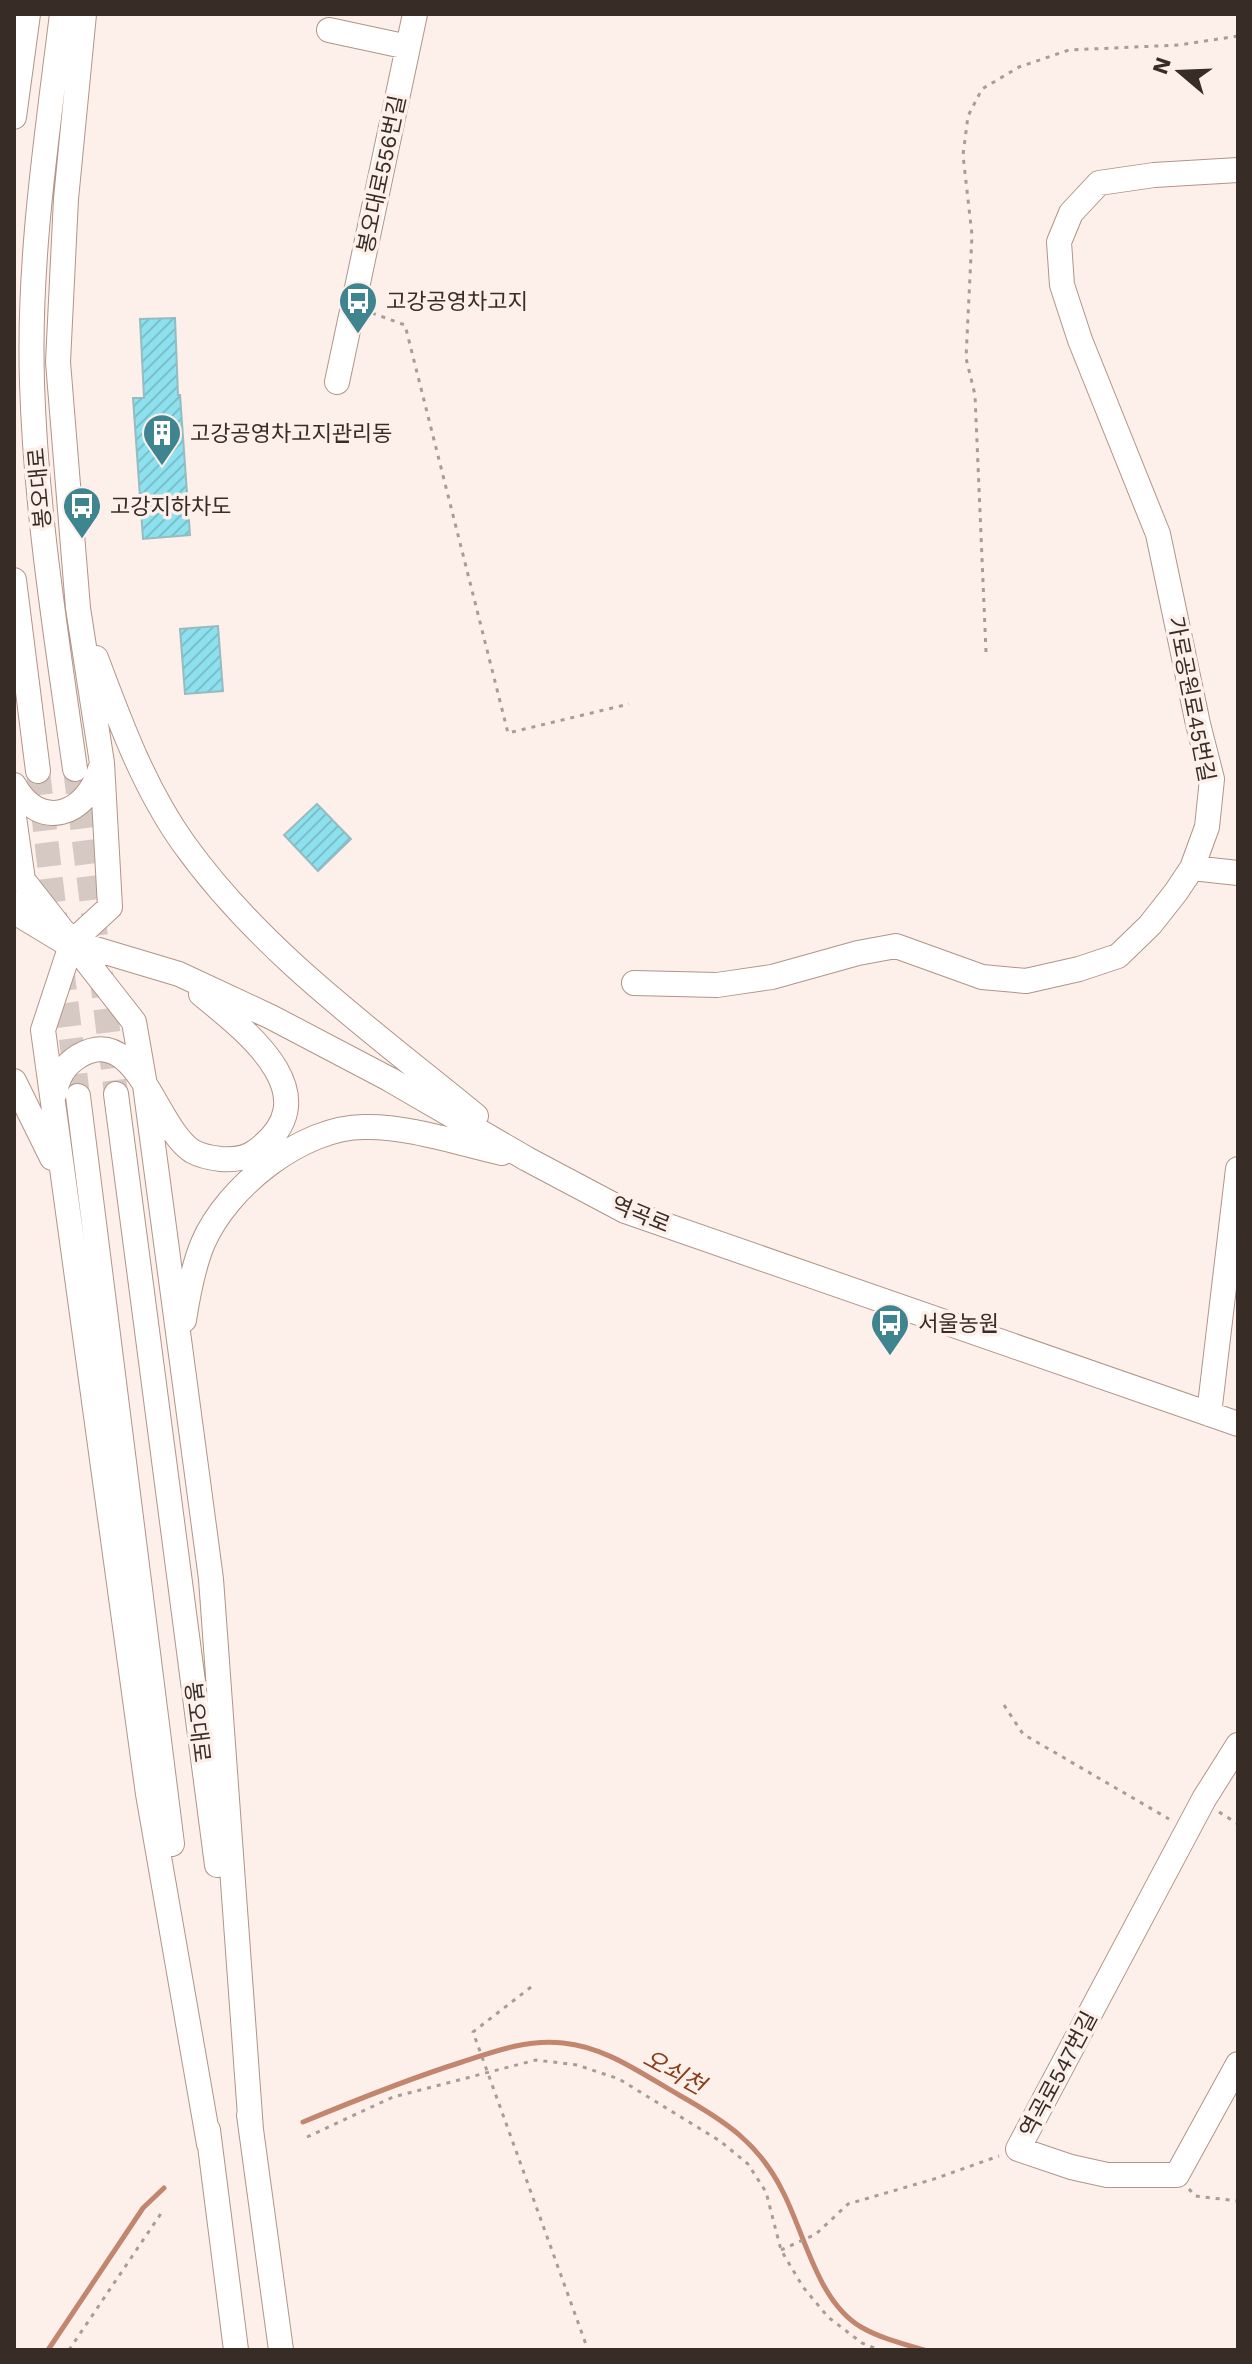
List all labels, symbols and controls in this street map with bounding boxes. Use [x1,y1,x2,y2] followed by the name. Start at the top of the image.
[1140,32,1220,112] north arrow
[1147,54,1176,77] text: N
[353,93,410,255] street label: 봉오대로556번길
[337,280,379,335] bus stop icon: 고강공영차고지
[386,289,528,314] place label: 고강공영차고지
[141,412,183,467] building icon: 고강공영차고지관리동
[190,421,392,446] place label: 고강공영차고지관리동
[24,447,55,529] street label: 봉오대로
[61,485,103,540] bus stop icon: 고강지하차도
[110,494,231,519] place label: 고강지하차도
[1163,614,1220,784] street label: 가로공원로45번길
[608,1191,674,1237] street label: 역곡로
[869,1302,911,1357] bus stop icon: 서울농원
[918,1311,999,1336] place label: 서울농원
[180,1680,215,1764] street label: 봉오대로
[1015,2007,1102,2141] street label: 역곡로547번길
[638,2044,712,2102] water label: 오쇠천

